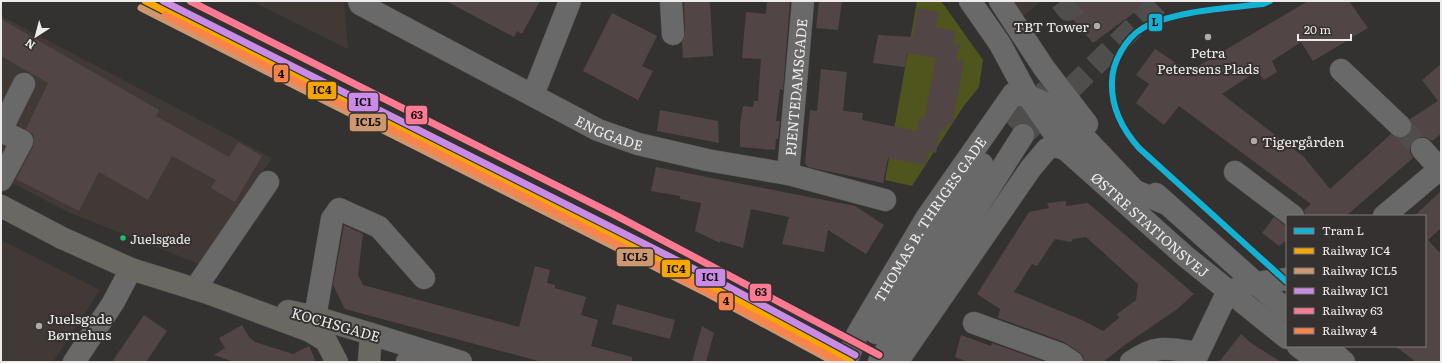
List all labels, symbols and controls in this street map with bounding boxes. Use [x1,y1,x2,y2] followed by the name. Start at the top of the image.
[1148,13,1163,32] line badge: L
[1151,13,1159,29] text: L
[16,16,56,56] north arrow
[1014,16,1089,36] place label: TBT Tower
[1298,16,1351,42] scale bar
[780,18,811,157] street label: PJENTEDAMSGADE
[1304,20,1331,38] text: 20 m
[1092,21,1102,31] marker: TBT Tower
[1203,32,1213,42] marker: Petra Petersens Plads
[21,36,38,54] text: N
[1157,42,1259,78] place label: Petra Petersens Plads
[273,64,289,83] line badge: 4
[278,65,285,81] text: 4
[307,81,337,100] line badge: IC4
[312,81,332,97] text: IC4
[348,92,379,112] line badge: IC1
[355,93,372,109] text: IC1
[405,105,428,125] line badge: 63
[411,106,423,122] text: 63
[572,110,645,155] street label: ENGGADE
[349,113,387,132] line badge: ICL5
[355,113,381,129] text: ICL5
[1262,131,1345,151] place label: Tigergården
[869,132,991,306] street label: THOMAS B. THRIGES GADE
[1249,136,1259,146] marker: Tigergården
[1087,167,1214,282] street label: ØSTRE STATIONSVEJ
[1286,215,1426,347] legend
[1322,221,1364,239] text: Tram L
[130,229,191,248] place label: Juelsgade
[118,233,128,243] marker: Juelsgade
[1322,241,1390,259] text: Railway IC4
[616,248,654,267] line badge: ICL5
[622,248,648,264] text: ICL5
[661,259,691,278] line badge: IC4
[666,260,686,276] text: IC4
[1322,261,1397,279] text: Railway ICL5
[695,268,726,287] line badge: IC1
[702,268,719,284] text: IC1
[1322,281,1388,299] text: Railway IC1
[749,283,772,302] line badge: 63
[755,283,767,299] text: 63
[718,292,734,311] line badge: 4
[723,292,730,308] text: 4
[1322,301,1383,319] text: Railway 63
[290,302,383,346] street label: KOCHSGADE
[47,308,112,344] place label: Juelsgade Børnehus
[34,321,44,331] marker: Juelsgade Børnehus
[1322,321,1377,339] text: Railway 4

